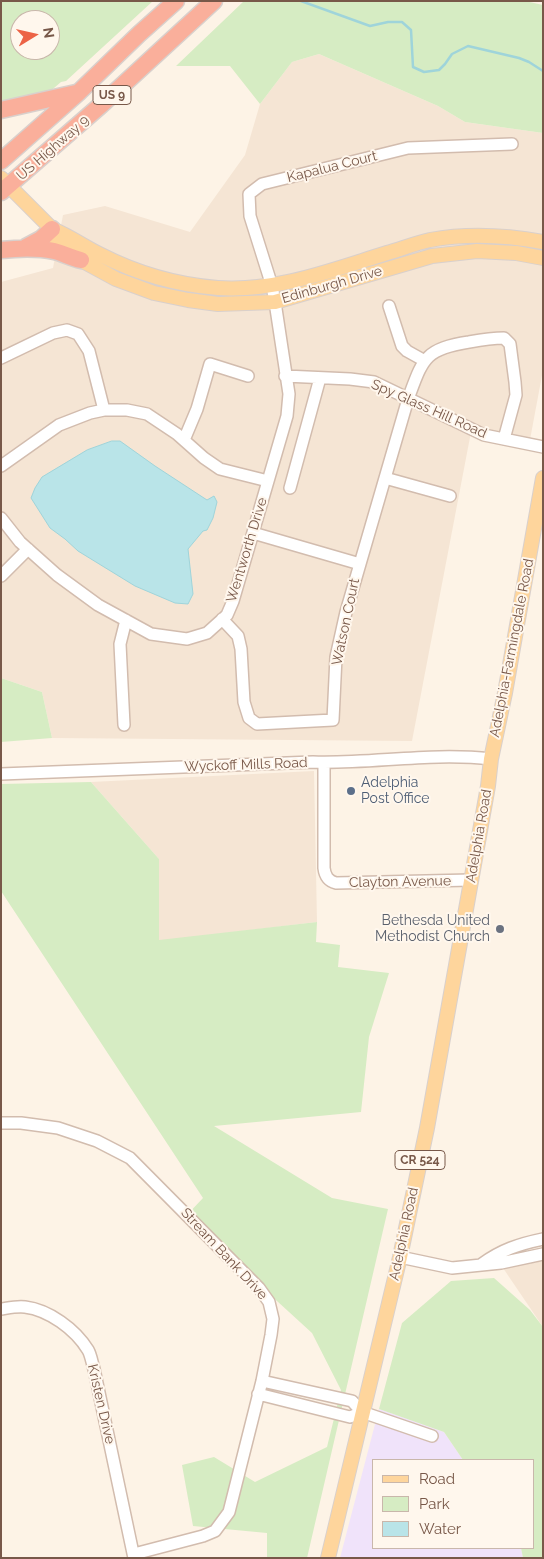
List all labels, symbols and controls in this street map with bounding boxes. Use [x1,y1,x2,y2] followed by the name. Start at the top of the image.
[10,10,60,60] north arrow
[40,26,58,39] text: N
[93,86,131,104] road number: US 9
[13,112,93,184] street label: US Highway 9
[285,148,379,186] street label: Kapalua Court
[280,263,384,307] street label: Edinburgh Drive
[369,376,489,442] street label: Spy Glass Hill Road
[223,495,271,605] street label: Wentworth Drive
[486,557,538,739] street label: Adelphia-Farmingdale Road
[329,577,363,667] street label: Watson Court
[184,754,308,776] street label: Wyckoff Mills Road
[361,775,430,808] place label: Adelphia Post Office
[345,785,357,797] marker: Adelphia Post Office
[463,788,495,884] street label: Adelphia Road
[349,873,451,891] street label: Clayton Avenue
[375,913,490,946] place label: Bethesda United Methodist Church
[494,923,506,935] marker: Bethesda United Methodist Church
[395,1150,445,1170] road number: CR 524
[386,1186,422,1282] street label: Adelphia Road
[177,1205,271,1303] street label: Stream Bank Drive
[84,1362,118,1446] street label: Kristen Drive
[372,1459,534,1549] legend
[419,1470,455,1488] text: Road
[419,1495,450,1513] text: Park
[419,1520,461,1538] text: Water

